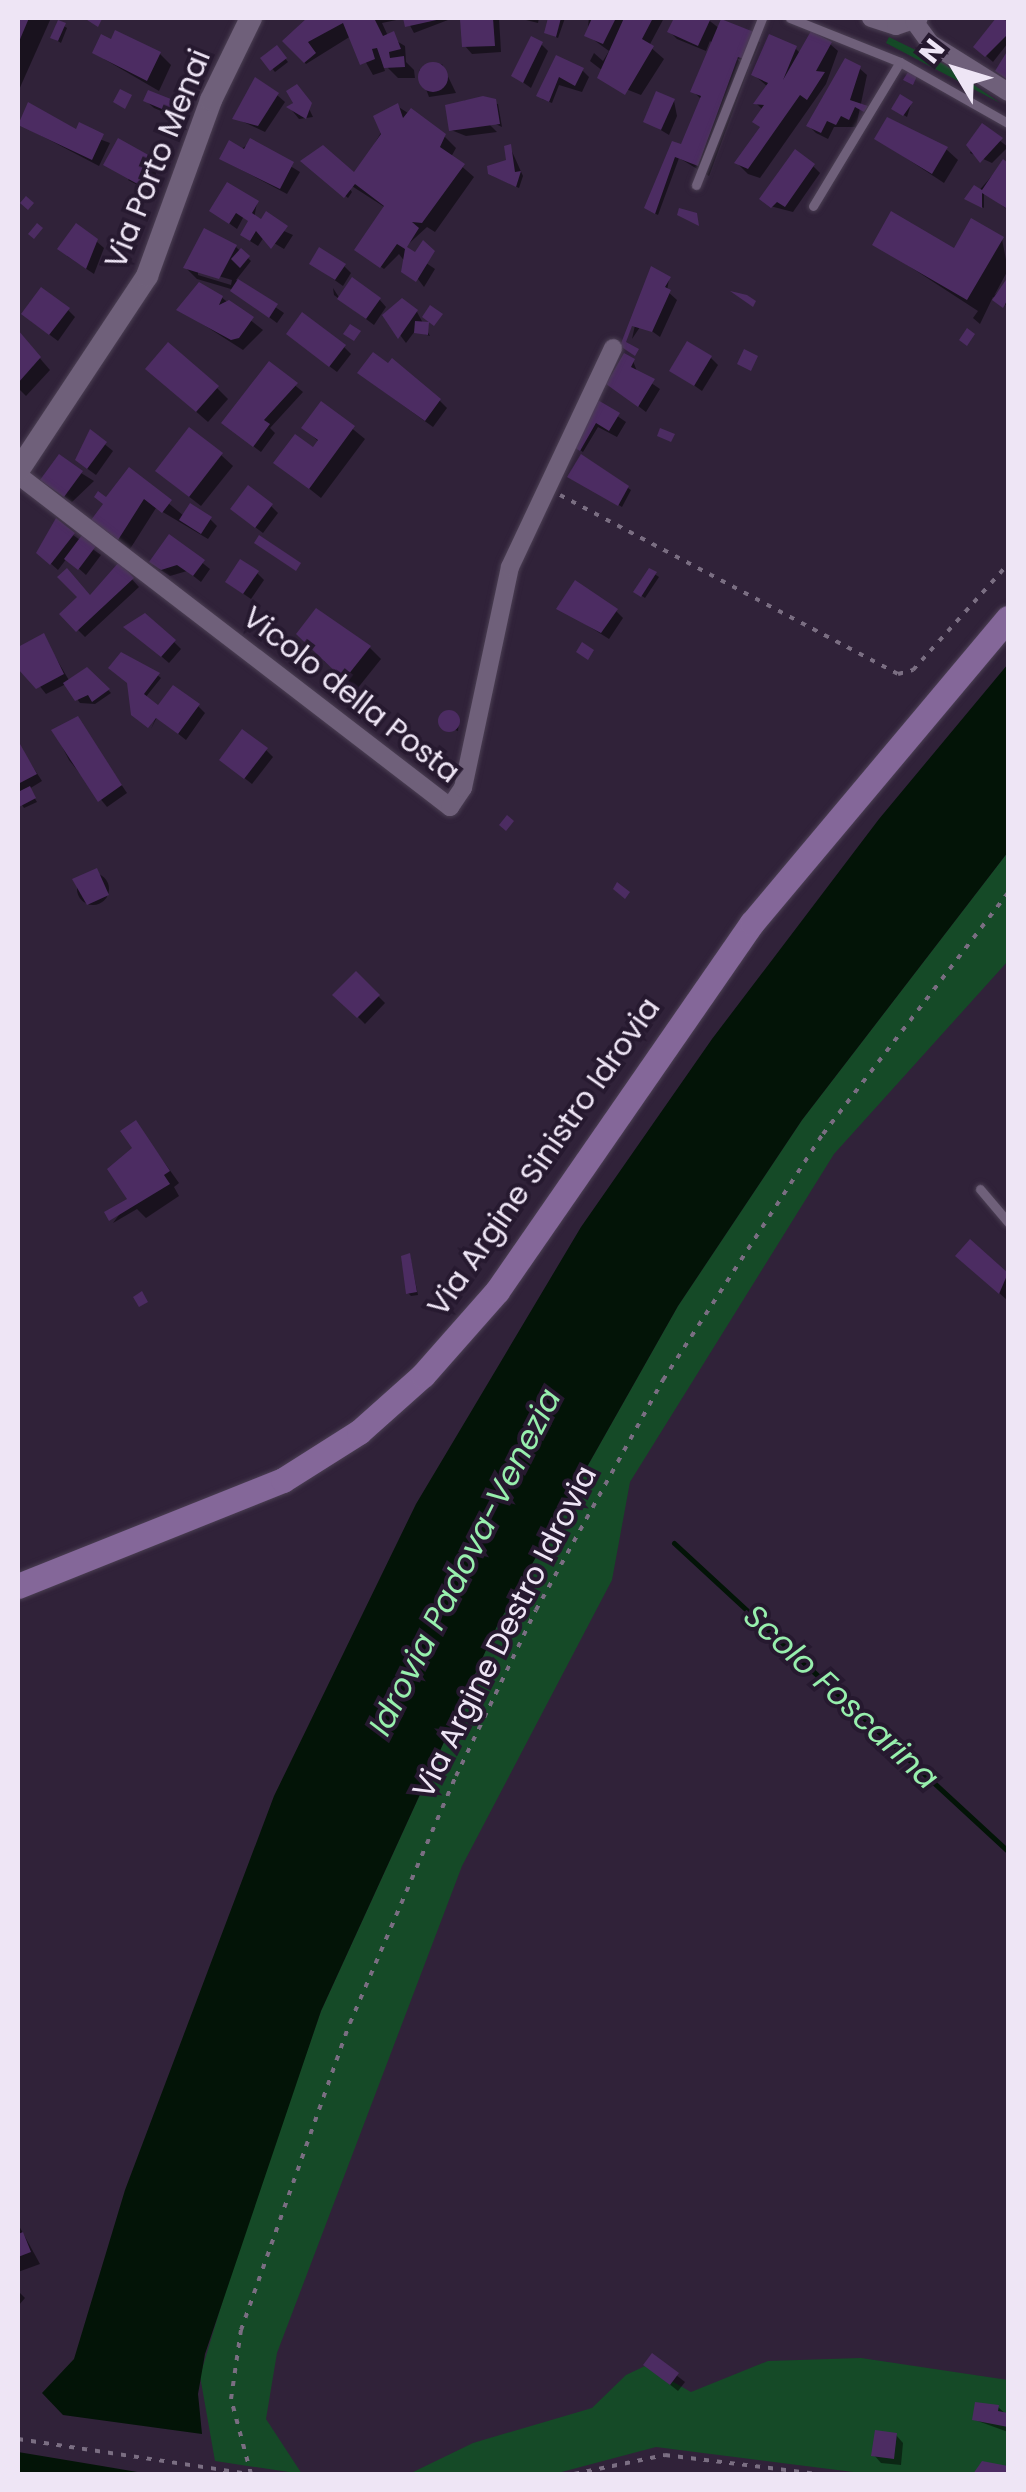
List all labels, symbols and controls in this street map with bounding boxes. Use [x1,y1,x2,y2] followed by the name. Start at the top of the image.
[906,20,1006,120] north arrow
[910,31,954,72] text: N
[98,44,218,274] street label: Via Porto Menai
[235,599,467,791] street label: Vicolo della Posta
[420,991,668,1323] street label: Via Argine Sinistro Idrovia
[361,1382,569,1742] water label: Idrovia Padova-Venezia
[405,1460,605,1804] street label: Via Argine Destro Idrovia
[735,1597,947,1797] water label: Scolo Foscarina

